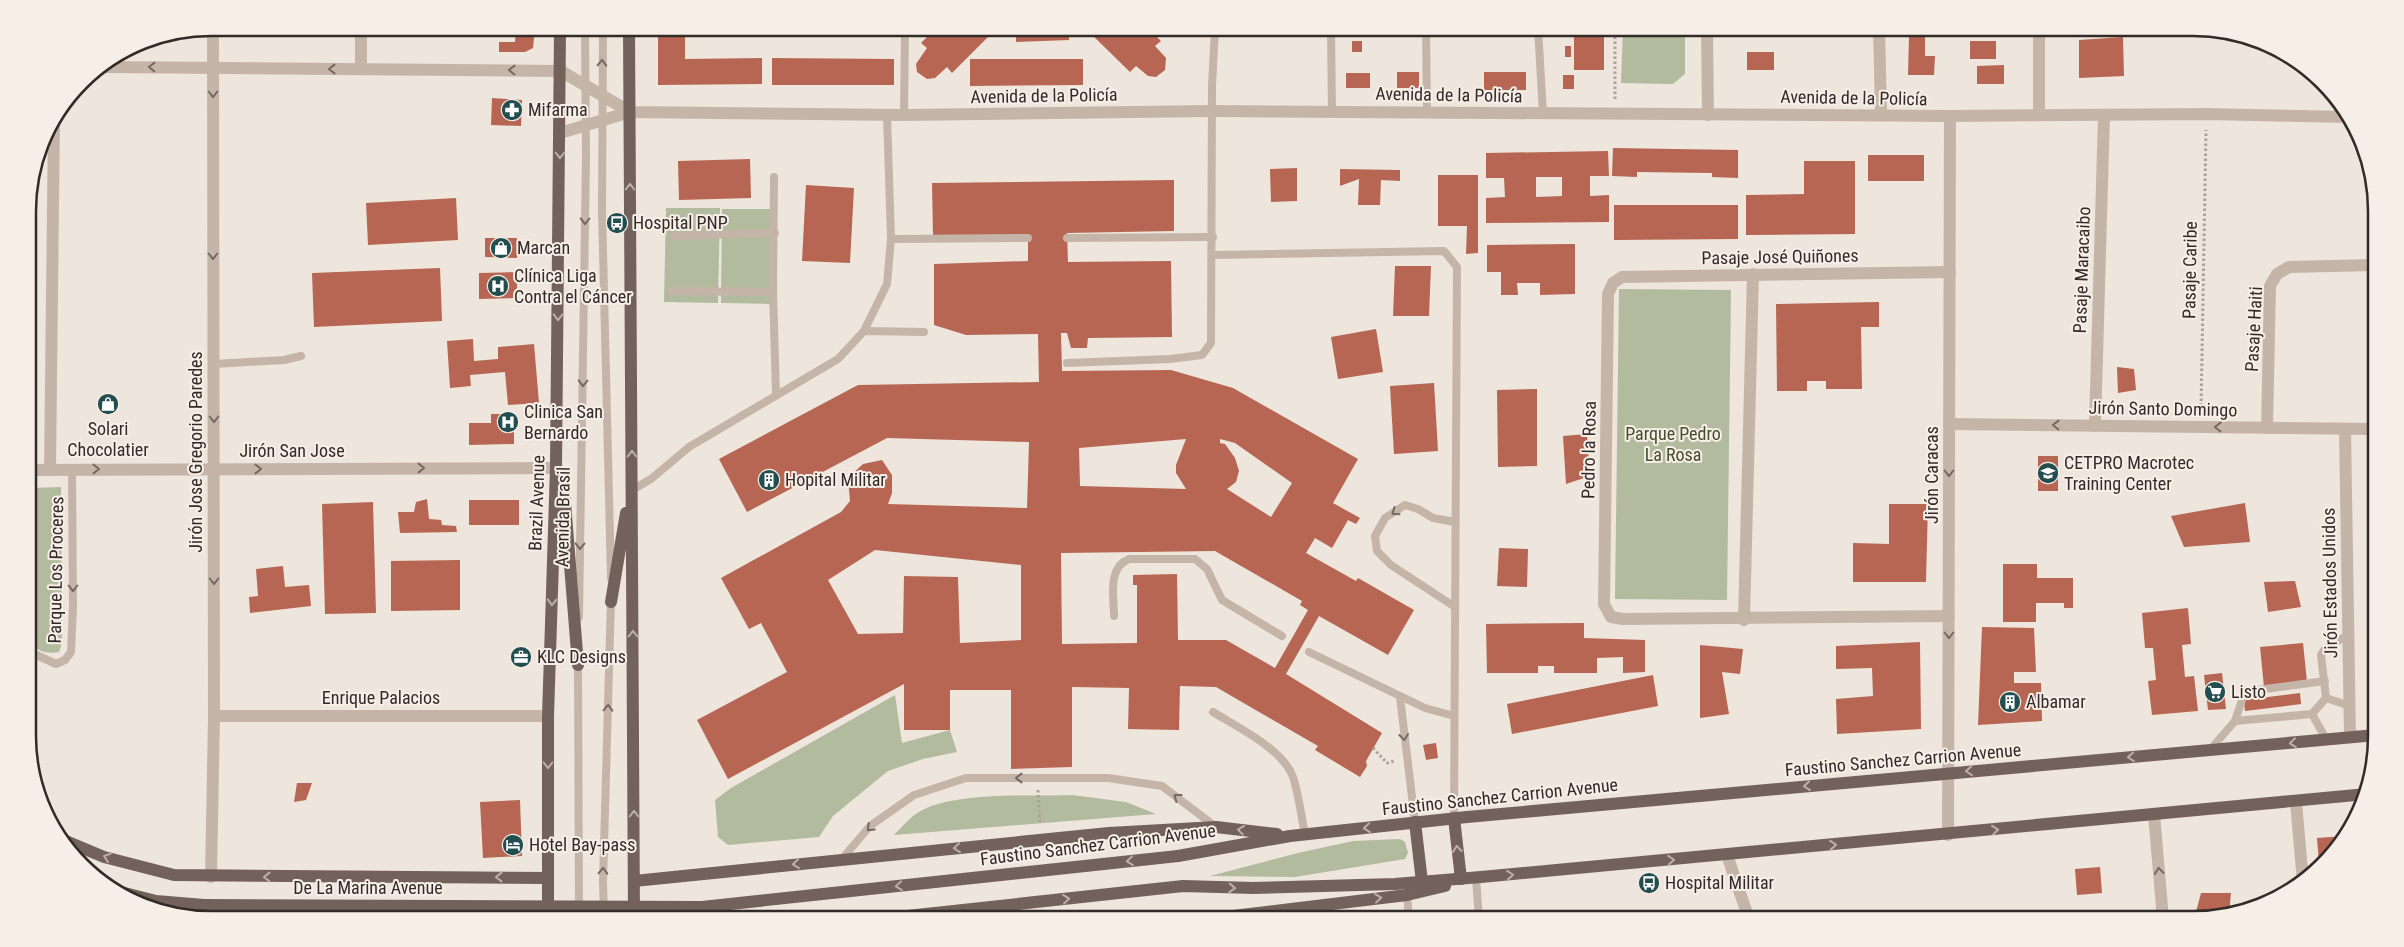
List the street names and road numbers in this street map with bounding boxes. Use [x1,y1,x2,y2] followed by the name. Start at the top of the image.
[1375,83,1523,106] street label: Avenida de la Policía
[970,84,1118,107] street label: Avenida de la Policía
[1780,86,1928,109] street label: Avenida de la Policía
[2069,206,2094,334] street label: Pasaje Maracaibo
[2178,221,2201,319] street label: Pasaje Caribe
[1701,245,1859,268] street label: Pasaje José Quiñones
[2241,286,2266,372] street label: Pasaje Haiti
[185,351,206,553] street label: Jirón Jose Gregorio Paredes
[2089,397,2238,420] street label: Jirón Santo Domingo
[1577,401,1600,499] street label: Pedro la Rosa
[1921,426,1942,524] street label: Jirón Caracas
[239,440,345,461] street label: Jirón San Jose
[524,455,549,551] street label: Brazil Avenue
[551,467,574,567] street label: Avenida Brasil
[44,496,67,644] street label: Parque Los Proceres
[2318,508,2341,658] street label: Jirón Estados Unidos
[322,687,440,708] street label: Enrique Palacios
[1784,739,2022,780] street label: Faustino Sanchez Carrion Avenue
[1381,774,1619,819] street label: Faustino Sanchez Carrion Avenue
[979,820,1217,869] street label: Faustino Sanchez Carrion Avenue
[293,877,443,898] street label: De La Marina Avenue

